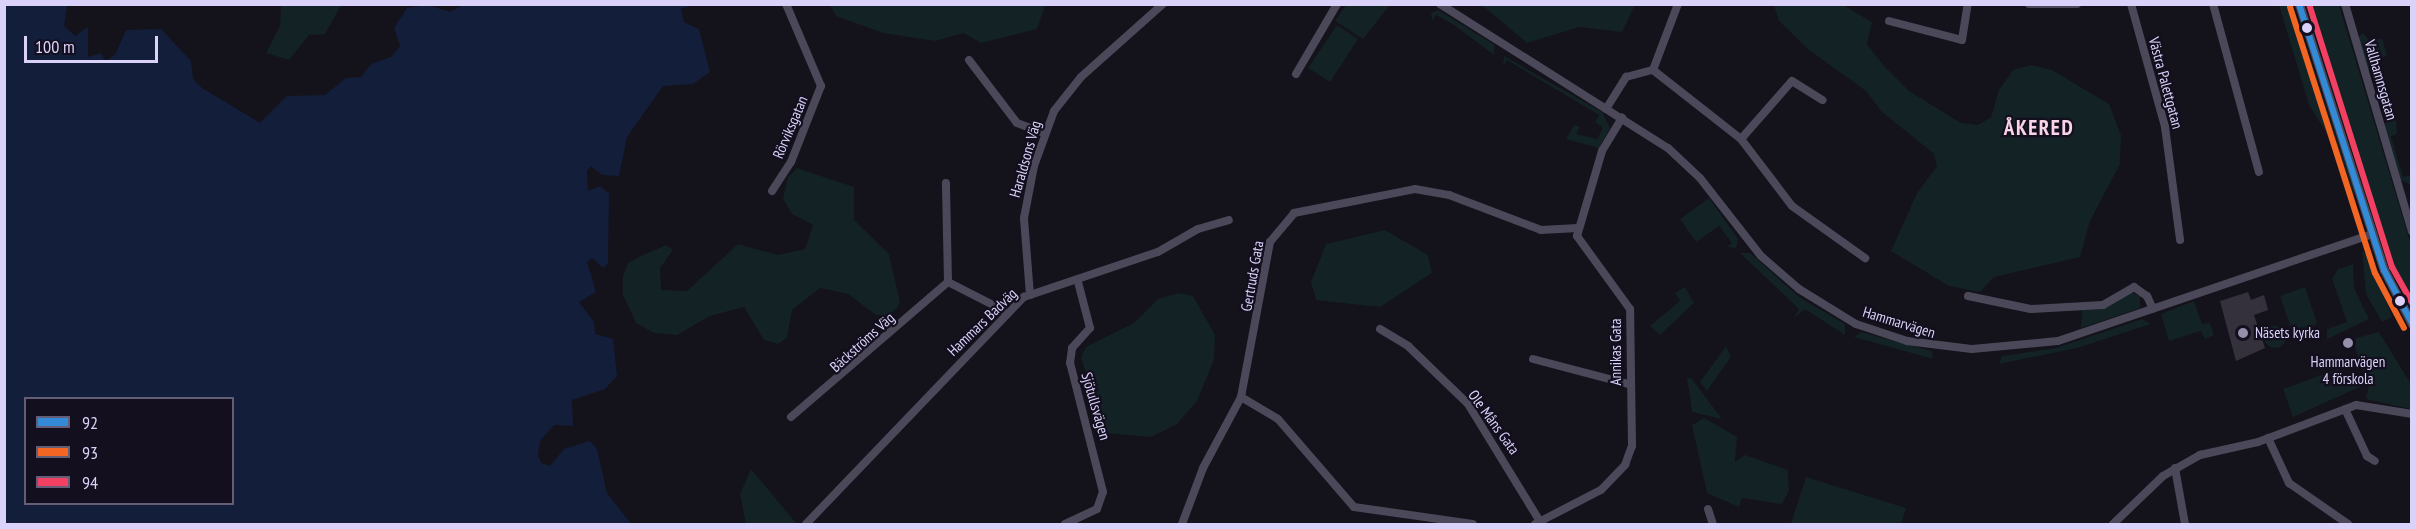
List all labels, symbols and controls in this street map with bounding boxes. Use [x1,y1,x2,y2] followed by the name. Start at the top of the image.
[2301,22,2313,34] unlabelled marker
[27,24,160,62] scale bar
[35,35,75,58] text: 100 m
[2145,35,2187,131] street label: Västra Palettgatan
[2361,38,2401,122] street label: Vallhamnsgatan
[769,93,811,161] street label: Rörviksgatan
[2004,115,2074,141] district label: ÅKERED
[1005,118,1045,200] street label: Haraldsons Väg
[1237,239,1267,313] street label: Gertruds Gata
[943,284,1021,360] street label: Hammars Badväg
[2394,295,2406,307] unlabelled marker
[1861,302,1937,342] street label: Hammarvägen
[826,308,898,376] street label: Bäckströms Väg
[1607,318,1625,386] street label: Annikas Gata
[2255,324,2320,342] place label: Näsets kyrka
[2236,326,2250,340] marker: Näsets kyrka
[2341,336,2355,350] marker: Hammarvägen 4 förskola
[2311,352,2385,387] place label: Hammarvägen 4 förskola
[1078,370,1114,442] street label: Sjötullsvägen
[1465,386,1523,458] street label: Ole Måns Gata
[24,397,234,505] legend
[82,411,98,434] text: 92
[82,441,98,464] text: 93
[82,471,98,494] text: 94

